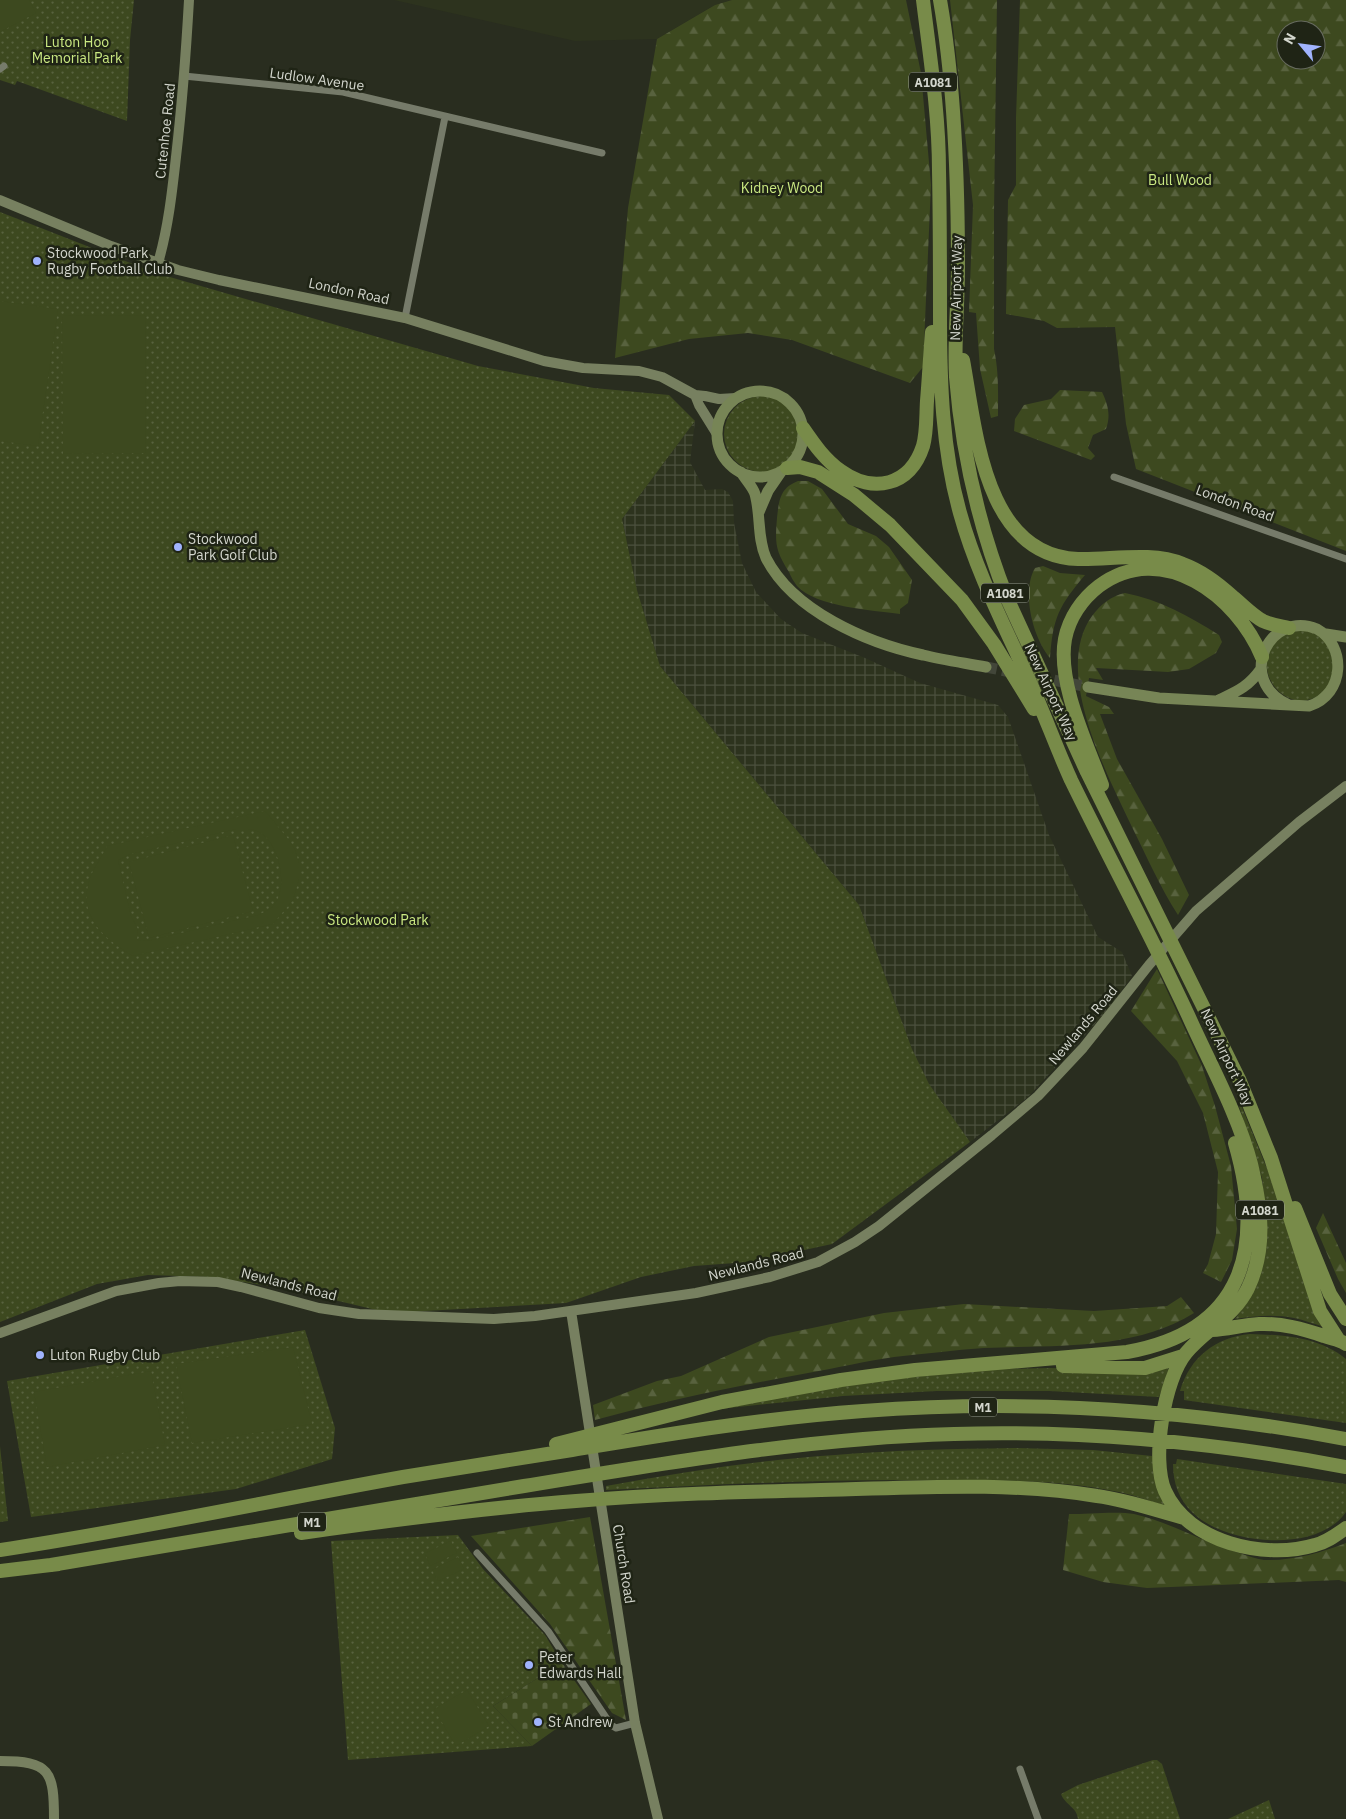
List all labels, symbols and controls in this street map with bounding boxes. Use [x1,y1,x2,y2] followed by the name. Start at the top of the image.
[1276,20,1326,70] north arrow
[1279,30,1300,47] text: N
[32,33,123,67] park label: Luton Hoo Memorial Park
[269,63,366,95] street label: Ludlow Avenue
[909,72,957,91] road number: A1081
[151,82,179,180] street label: Cutenhoe Road
[1148,171,1212,189] park label: Bull Wood
[741,179,823,197] park label: Kidney Wood
[946,235,966,341] street label: New Airport Way
[47,244,173,278] place label: Stockwood Park Rugby Football Club
[31,255,43,267] marker: Stockwood Park Rugby Football Club
[307,274,391,308] street label: London Road
[1193,481,1277,525] street label: London Road
[188,530,277,564] place label: Stockwood Park Golf Club
[172,541,184,553] marker: Stockwood Park Golf Club
[981,584,1029,602] road number: A1081
[1021,640,1081,744] street label: New Airport Way
[327,911,429,929] park label: Stockwood Park
[1045,982,1121,1068] street label: Newlands Road
[1197,1005,1257,1109] street label: New Airport Way
[1236,1200,1284,1220] road number: A1081
[706,1243,806,1285] street label: Newlands Road
[239,1263,339,1305] street label: Newlands Road
[50,1346,160,1364] place label: Luton Rugby Club
[34,1349,46,1361] marker: Luton Rugby Club
[969,1398,997,1416] road number: M1
[298,1512,326,1531] road number: M1
[609,1523,639,1605] street label: Church Road
[539,1648,622,1682] place label: Peter Edwards Hall
[523,1659,535,1671] marker: Peter Edwards Hall
[548,1713,613,1731] place label: St Andrew
[532,1716,544,1728] marker: St Andrew

